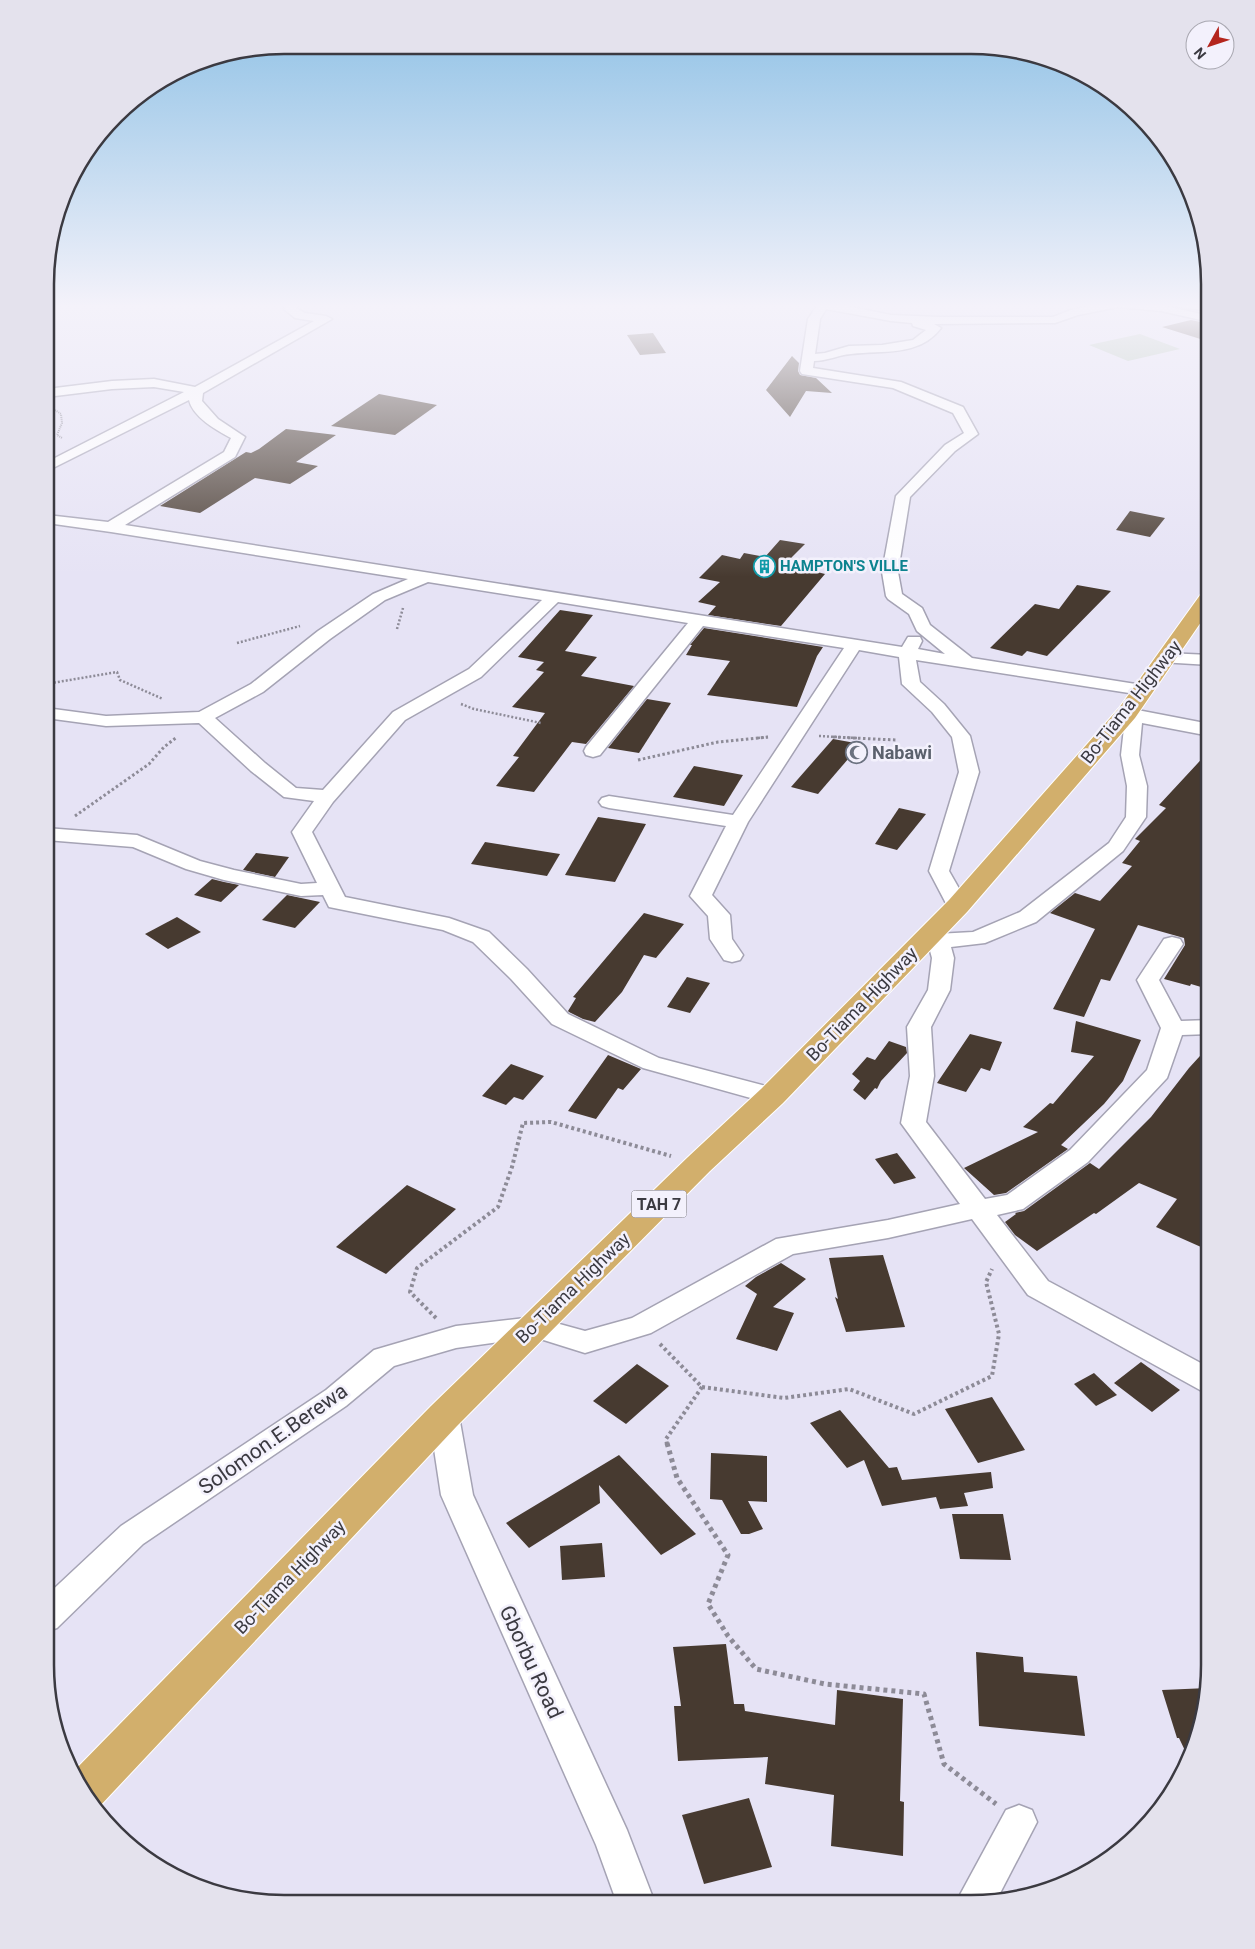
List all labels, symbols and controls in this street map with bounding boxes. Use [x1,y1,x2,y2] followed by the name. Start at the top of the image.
[1185,20,1235,70] north arrow
[1191,44,1209,62] text: N
[752,554,776,578] building icon: HAMPTON'S VILLE
[780,557,908,575] place label: HAMPTON'S VILLE
[1076,636,1185,767] street label: Bo-Tiama Highway
[844,741,868,765] mosque icon: Nabawi
[872,742,932,763] place label: Nabawi
[802,942,922,1065] street label: Bo-Tiama Highway
[632,1190,686,1218] road number: TAH 7
[511,1228,634,1347] street label: Bo-Tiama Highway
[194,1379,352,1499] street label: Solomon.E.Berewa
[230,1515,350,1638] street label: Bo-Tiama Highway
[494,1602,568,1722] street label: Gborbu Road

